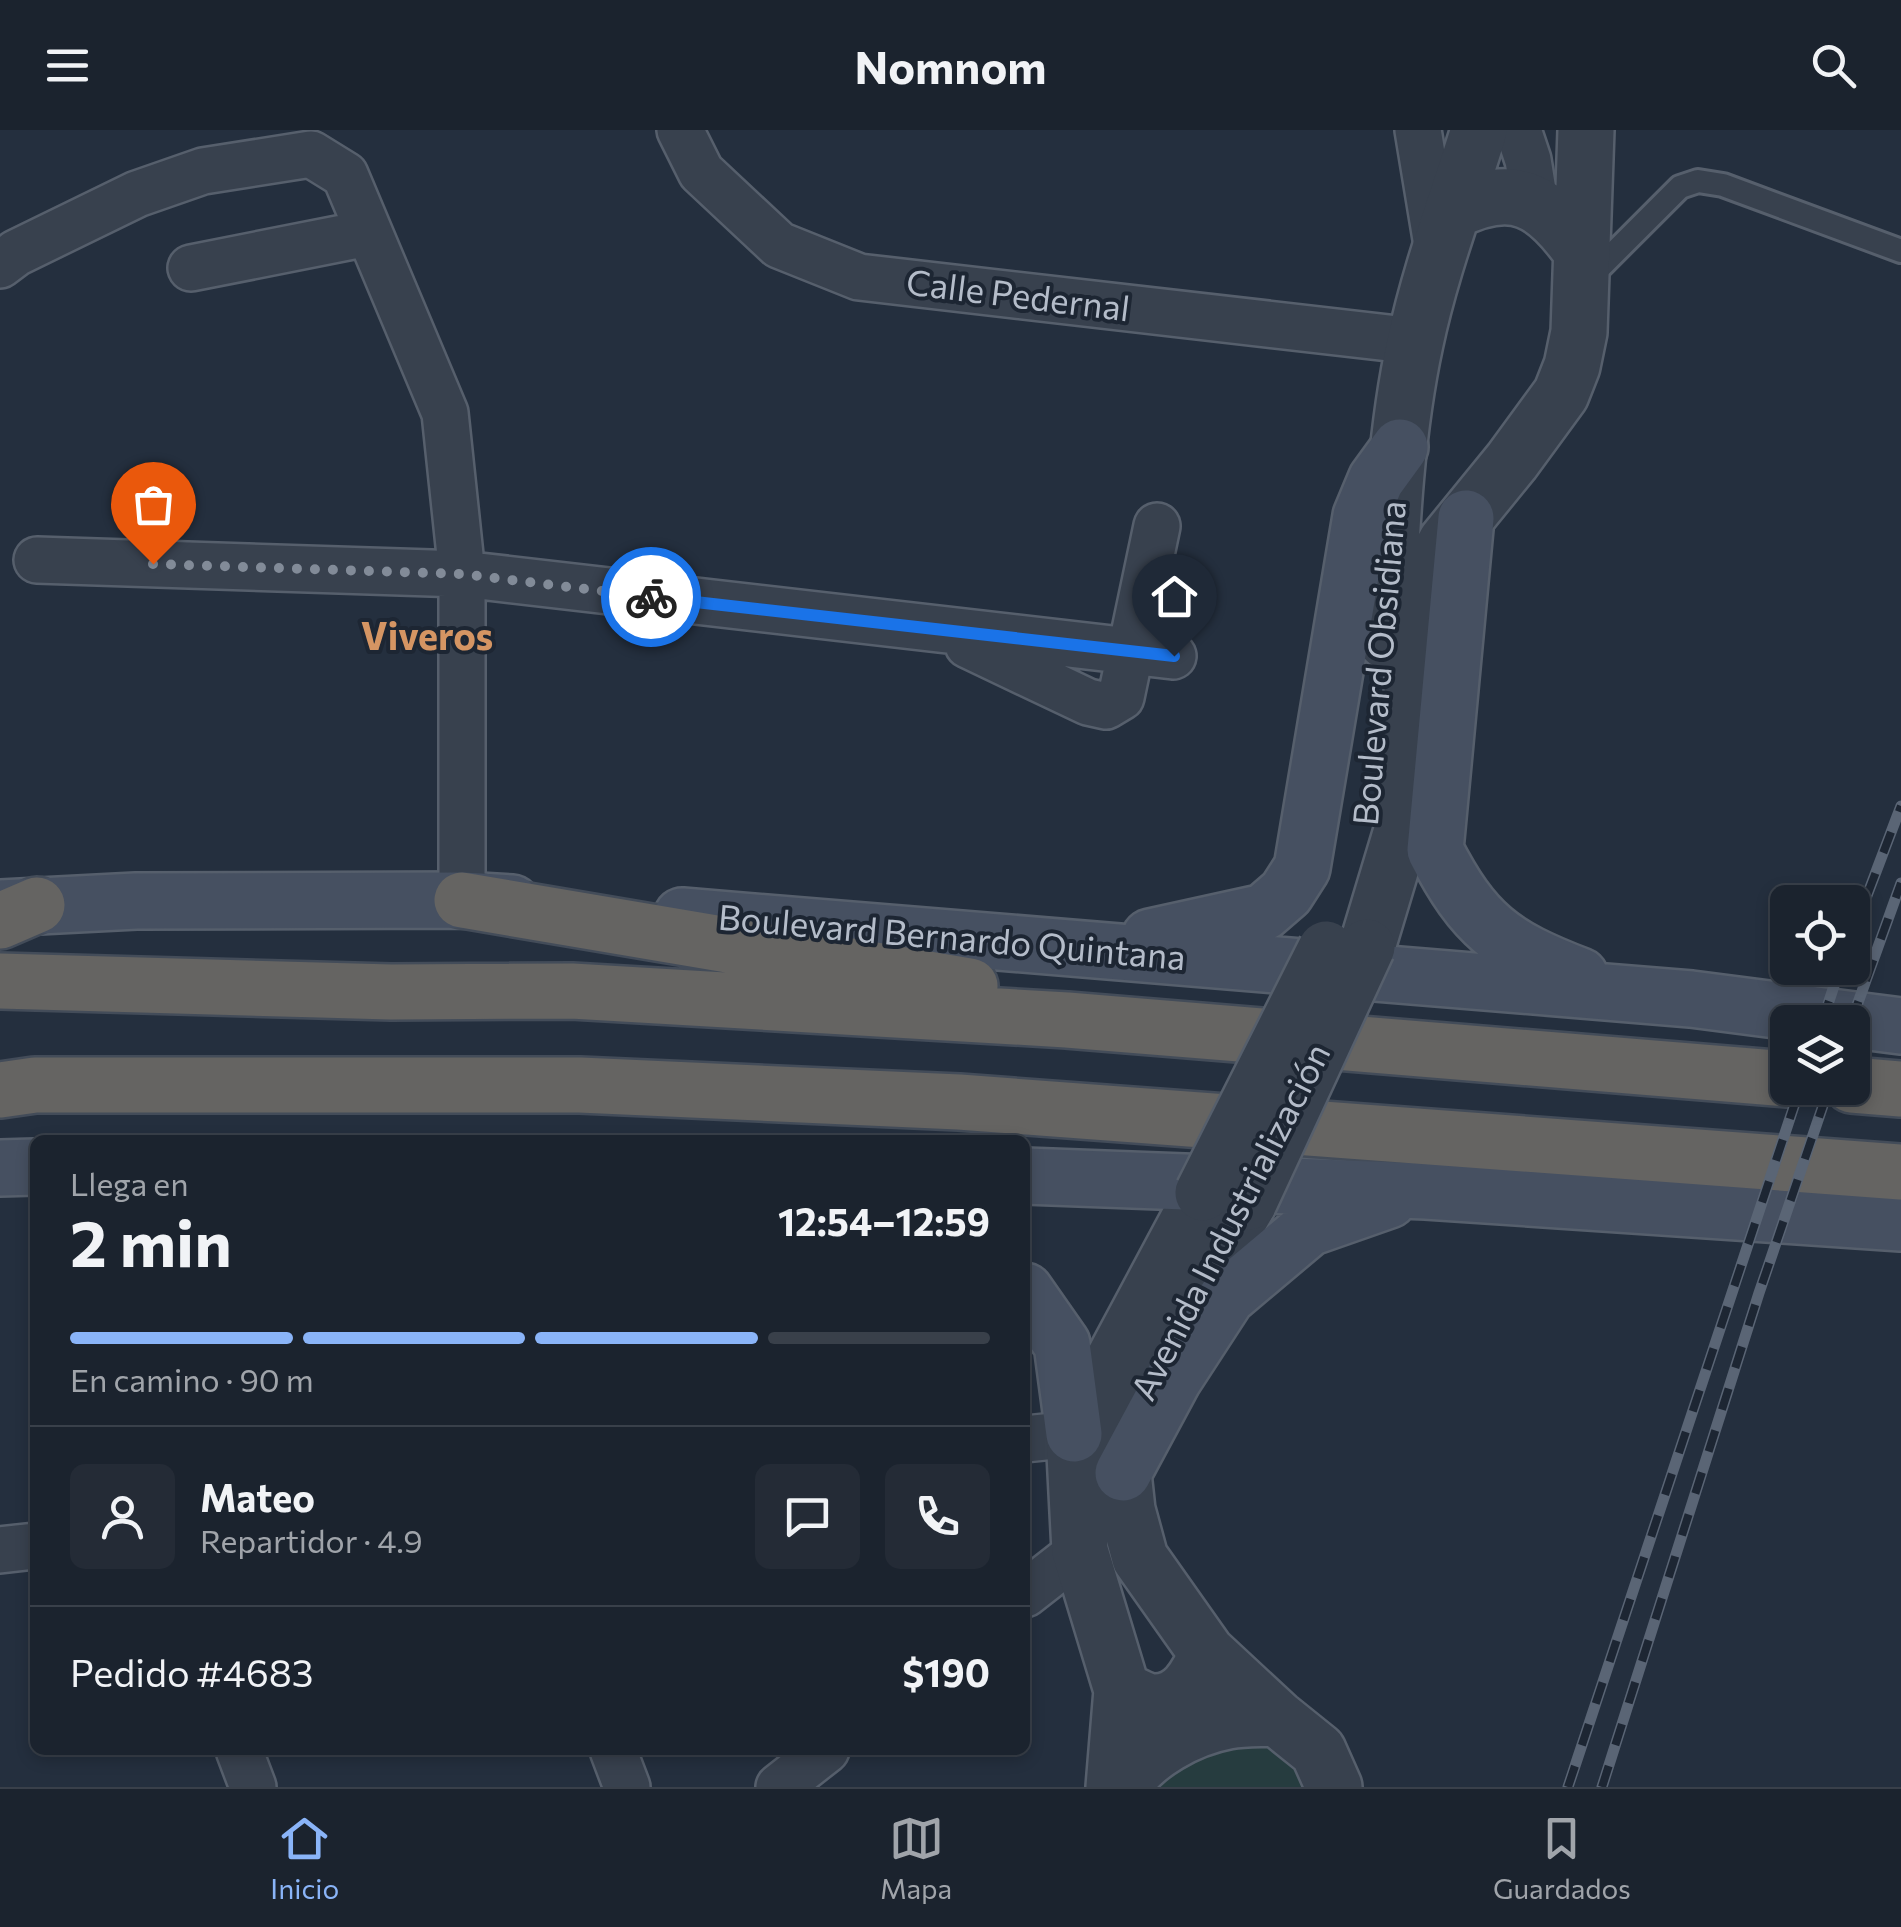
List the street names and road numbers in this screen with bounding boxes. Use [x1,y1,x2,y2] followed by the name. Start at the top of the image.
[904,258,1133,329] street label: Calle Pedernal
[1342,499,1413,827] street label: Boulevard Obsidiana
[717,894,1188,977] street label: Boulevard Bernardo Quintana
[1120,1035,1338,1407] street label: Avenida Industrialización

